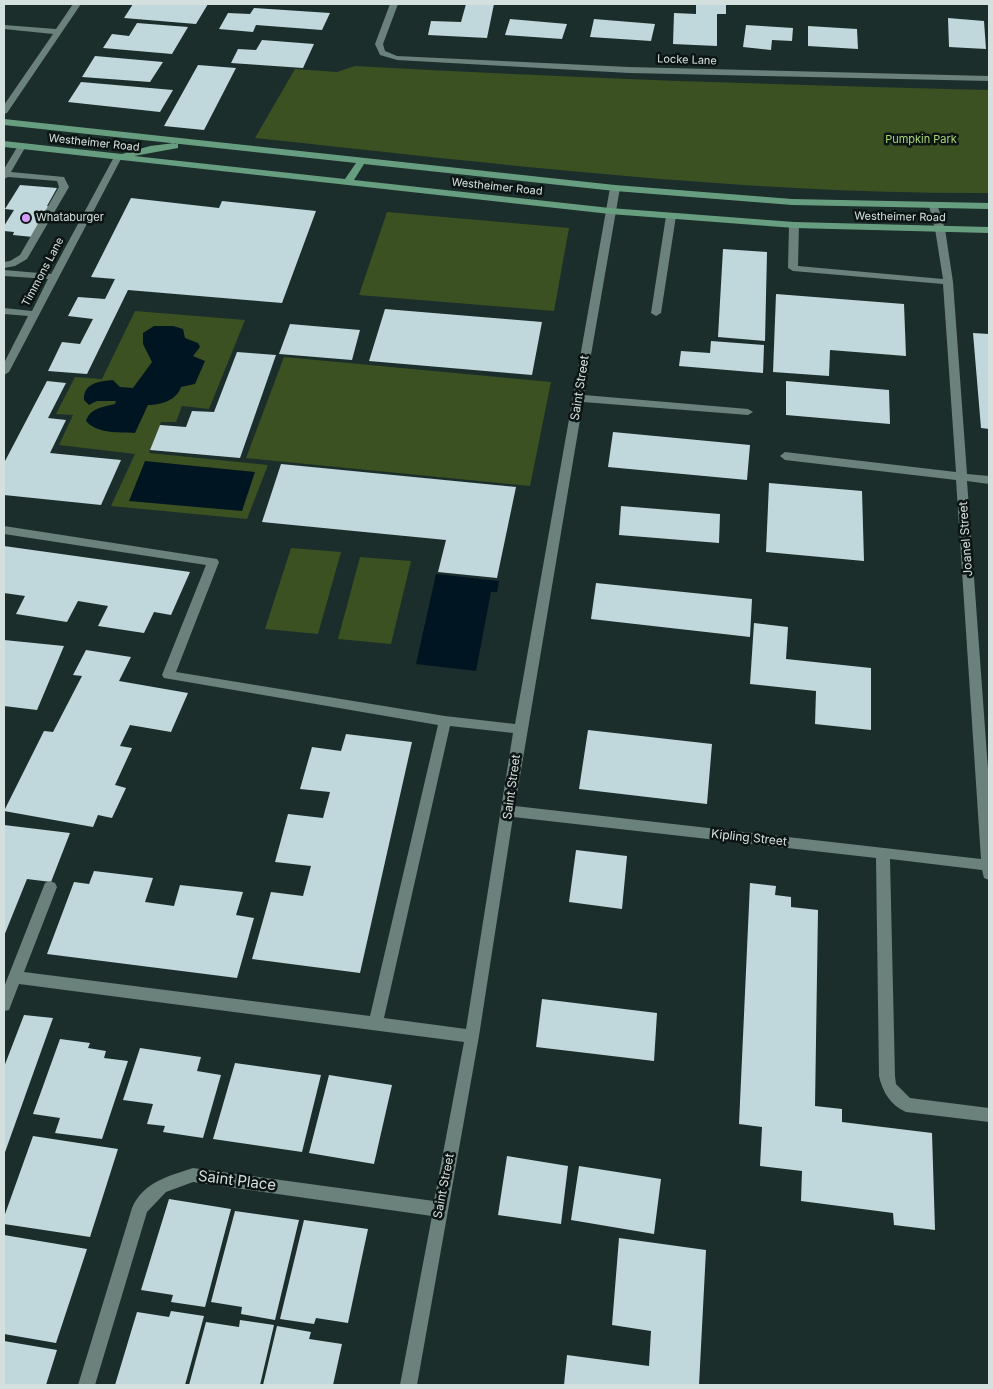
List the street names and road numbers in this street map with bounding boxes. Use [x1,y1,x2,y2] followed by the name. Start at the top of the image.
[657,52,717,68] street label: Locke Lane
[48,132,140,154] street label: Westheimer Road
[451,176,543,198] street label: Westheimer Road
[854,210,946,224] street label: Westheimer Road
[19,235,67,309] street label: Timmons Lane
[568,354,592,422] street label: Saint Street
[956,501,976,577] street label: Joanel Street
[500,754,524,820] street label: Saint Street
[710,827,788,849] street label: Kipling Street
[431,1152,457,1220] street label: Saint Street
[197,1167,277,1195] street label: Saint Place

